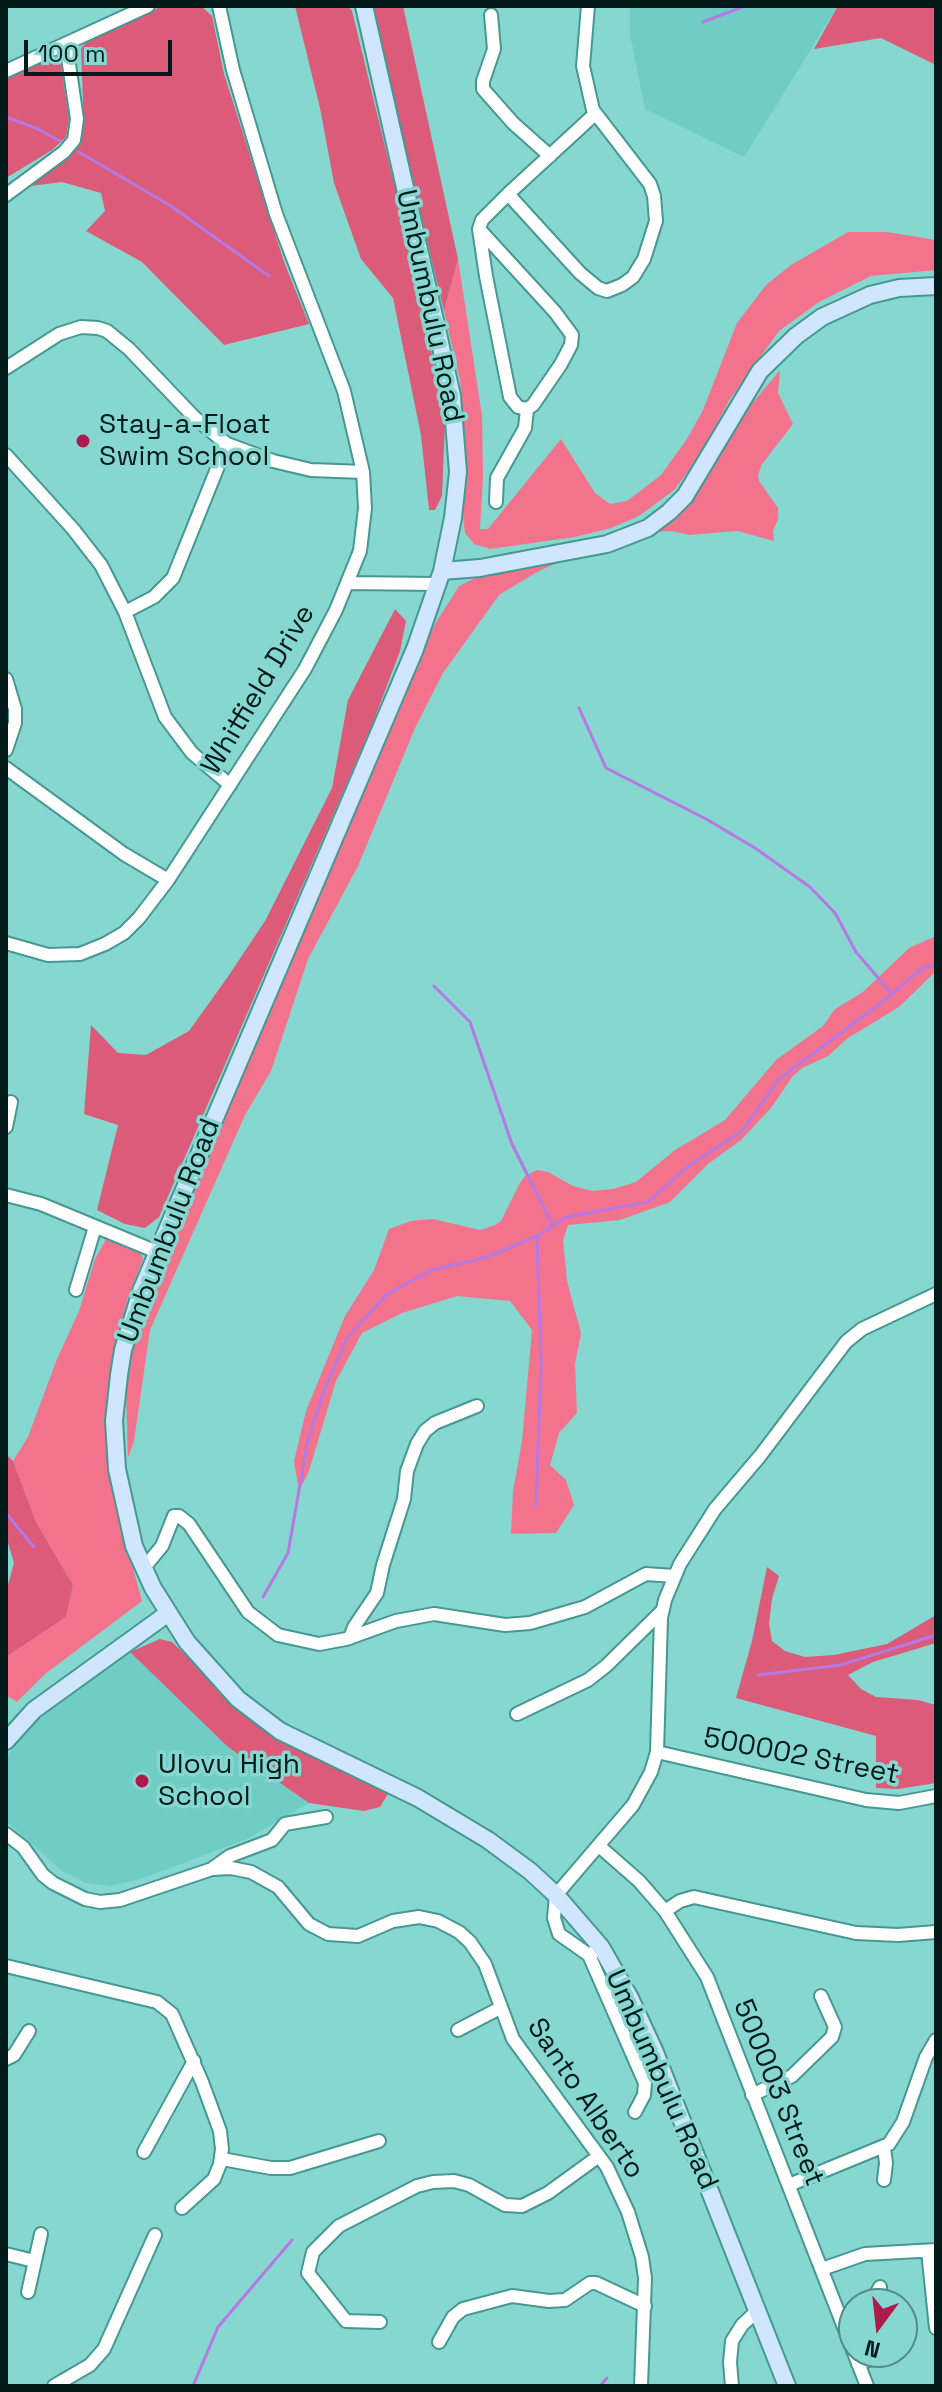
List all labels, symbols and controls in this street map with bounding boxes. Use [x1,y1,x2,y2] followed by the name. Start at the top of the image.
[28,24,176,74] scale bar
[38,38,106,69] text: 100 m
[388,187,470,425] street label: Umbumbulu Road
[99,408,271,474] place label: Stay-a-Float Swim School
[74,432,92,450] marker: Stay-a-Float Swim School
[195,599,323,781] street label: Whitfield Drive
[112,1114,228,1348] street label: Umbumbulu Road
[701,1722,901,1792] street label: 500002 Street
[158,1748,300,1814] place label: Ulovu High School
[133,1772,151,1790] marker: Ulovu High School
[597,1965,725,2195] street label: Umbumbulu Road
[725,1995,831,2191] street label: 500003 Street
[519,2012,651,2186] street label: Santo Alberto
[838,2288,918,2368] north arrow
[862,2334,883,2365] text: N

